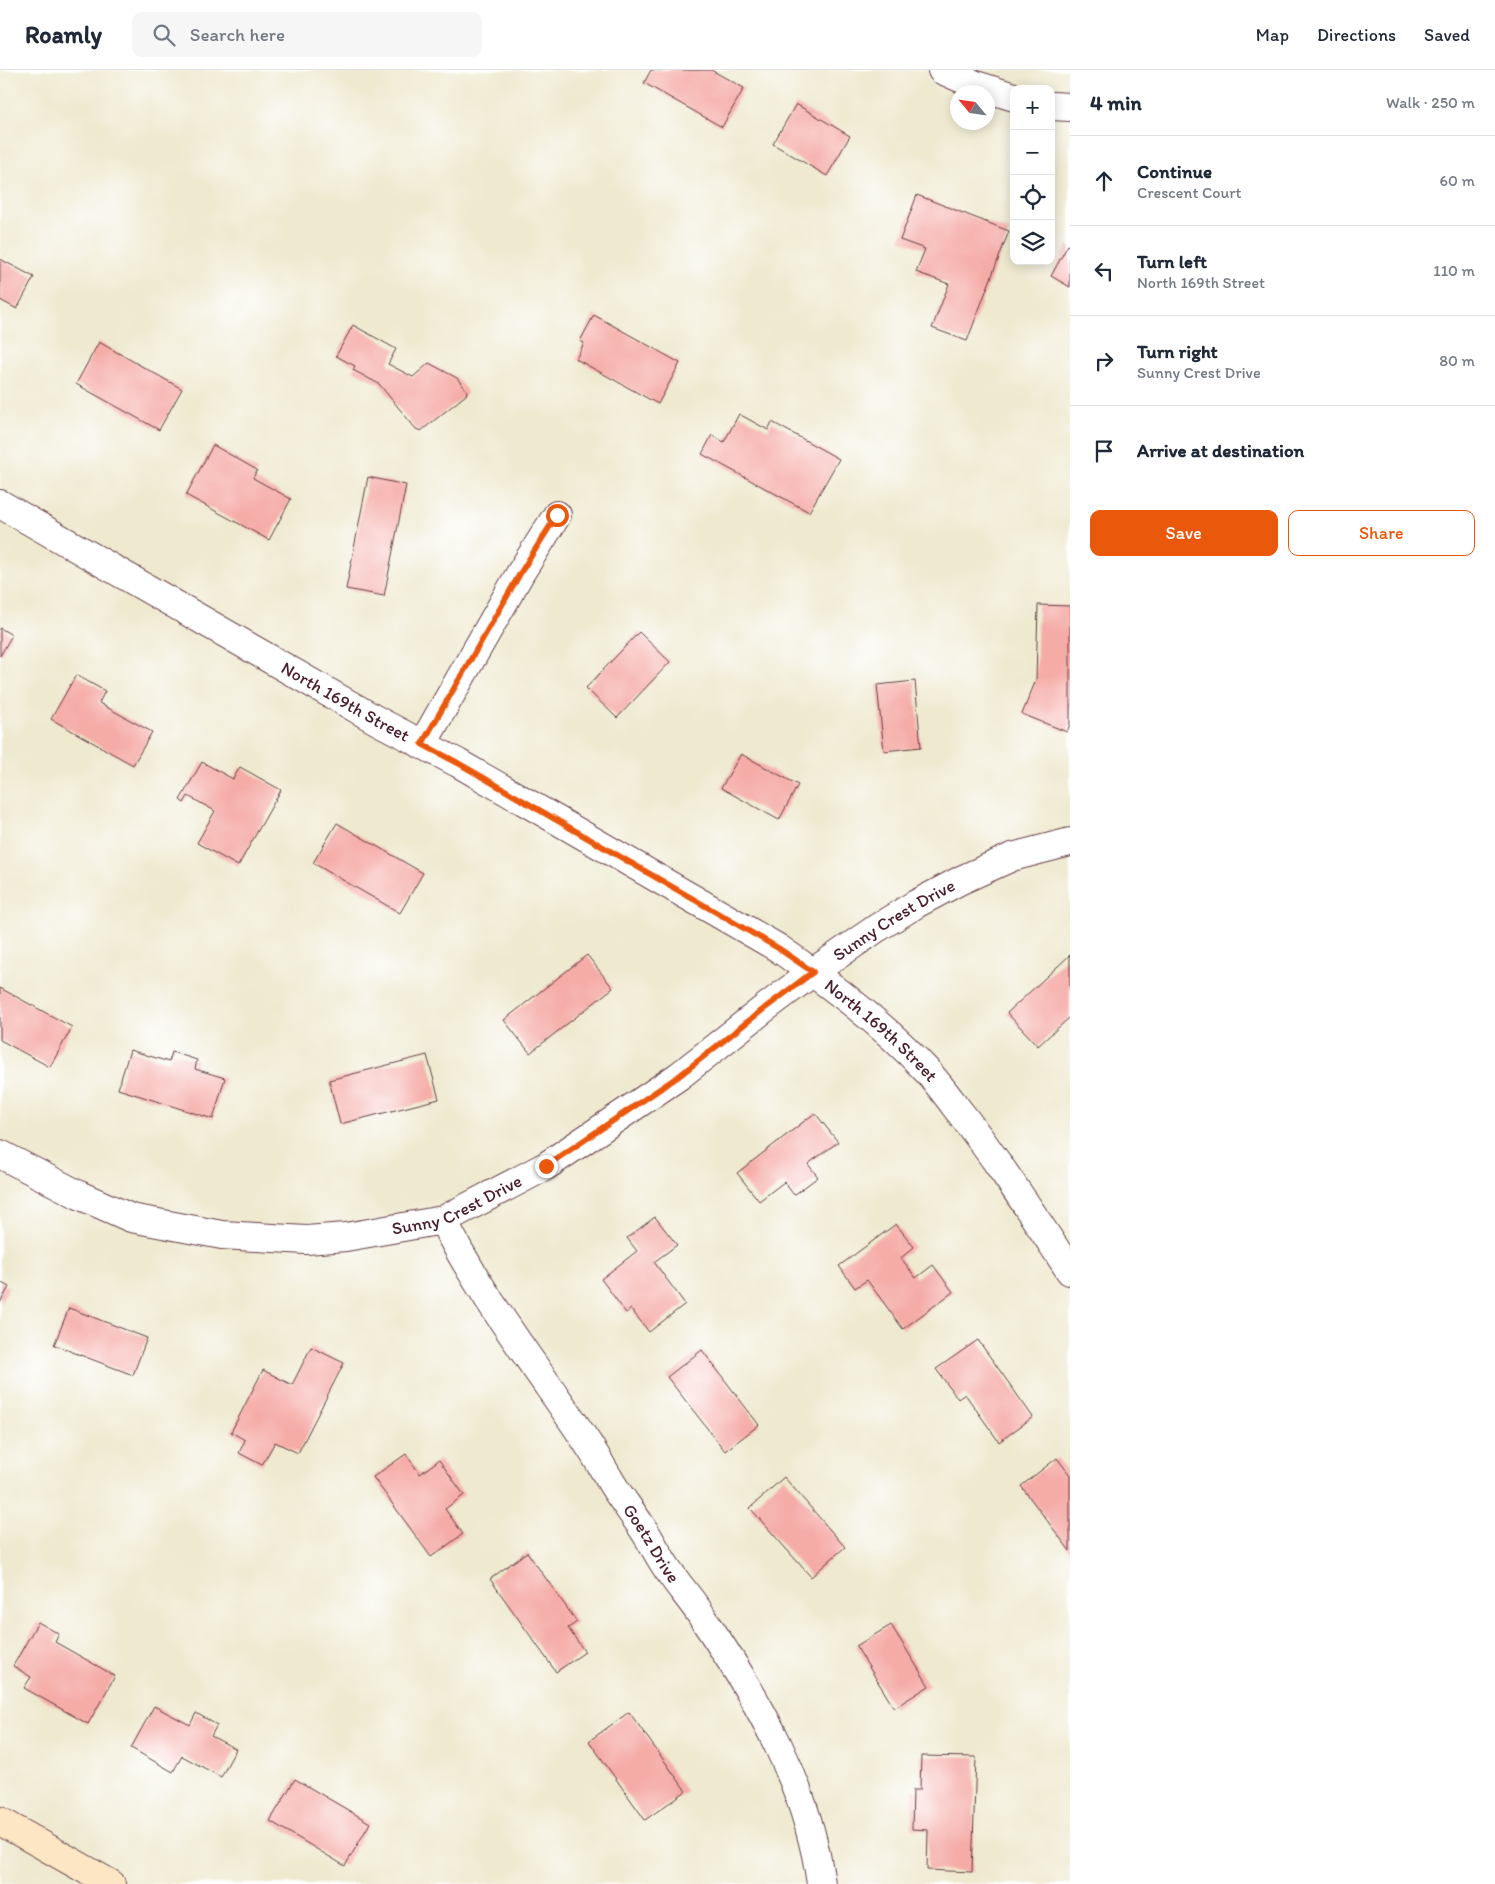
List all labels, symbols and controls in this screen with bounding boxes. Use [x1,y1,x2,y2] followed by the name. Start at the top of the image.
[132,12,482,57] search box
[25,20,102,49] text: Roamly
[150,21,178,49] icon: search
[190,23,285,46] text: Search here
[1256,24,1289,46] text: Map
[1317,24,1396,46] text: Directions
[1424,24,1470,46] text: Saved
[950,85,995,130] north arrow
[1010,85,1055,265] map controls
[1010,85,1055,130] button: +
[1090,90,1142,115] text: 4 min
[1386,93,1475,112] text: Walk · 250 m
[1010,130,1055,175] button: −
[1137,160,1212,183] text: Continue
[1090,167,1118,195] icon: ahead
[1440,171,1475,190] text: 60 m
[1010,175,1055,220] button: locate
[1137,183,1242,202] text: Crescent Court
[1010,220,1055,265] button: layers
[1137,250,1207,273] text: Turn left
[1090,257,1118,285] icon: left
[1433,261,1475,280] text: 110 m
[1137,273,1265,292] text: North 169th Street
[1137,340,1218,363] text: Turn right
[1090,347,1118,375] icon: right
[1439,351,1475,370] text: 80 m
[1137,363,1261,382] text: Sunny Crest Drive
[1090,437,1118,465] icon: arrive
[1137,439,1304,462] text: Arrive at destination
[546,504,569,527] route start
[1090,510,1278,556] button: Save
[1288,510,1475,556] button: Share
[277,657,414,747] street label: North 169th Street
[829,874,959,966] street label: Sunny Crest Drive
[820,974,943,1086] street label: North 169th Street
[535,1155,558,1178] route end
[390,1170,526,1240] street label: Sunny Crest Drive
[618,1500,685,1587] street label: Goetz Drive

